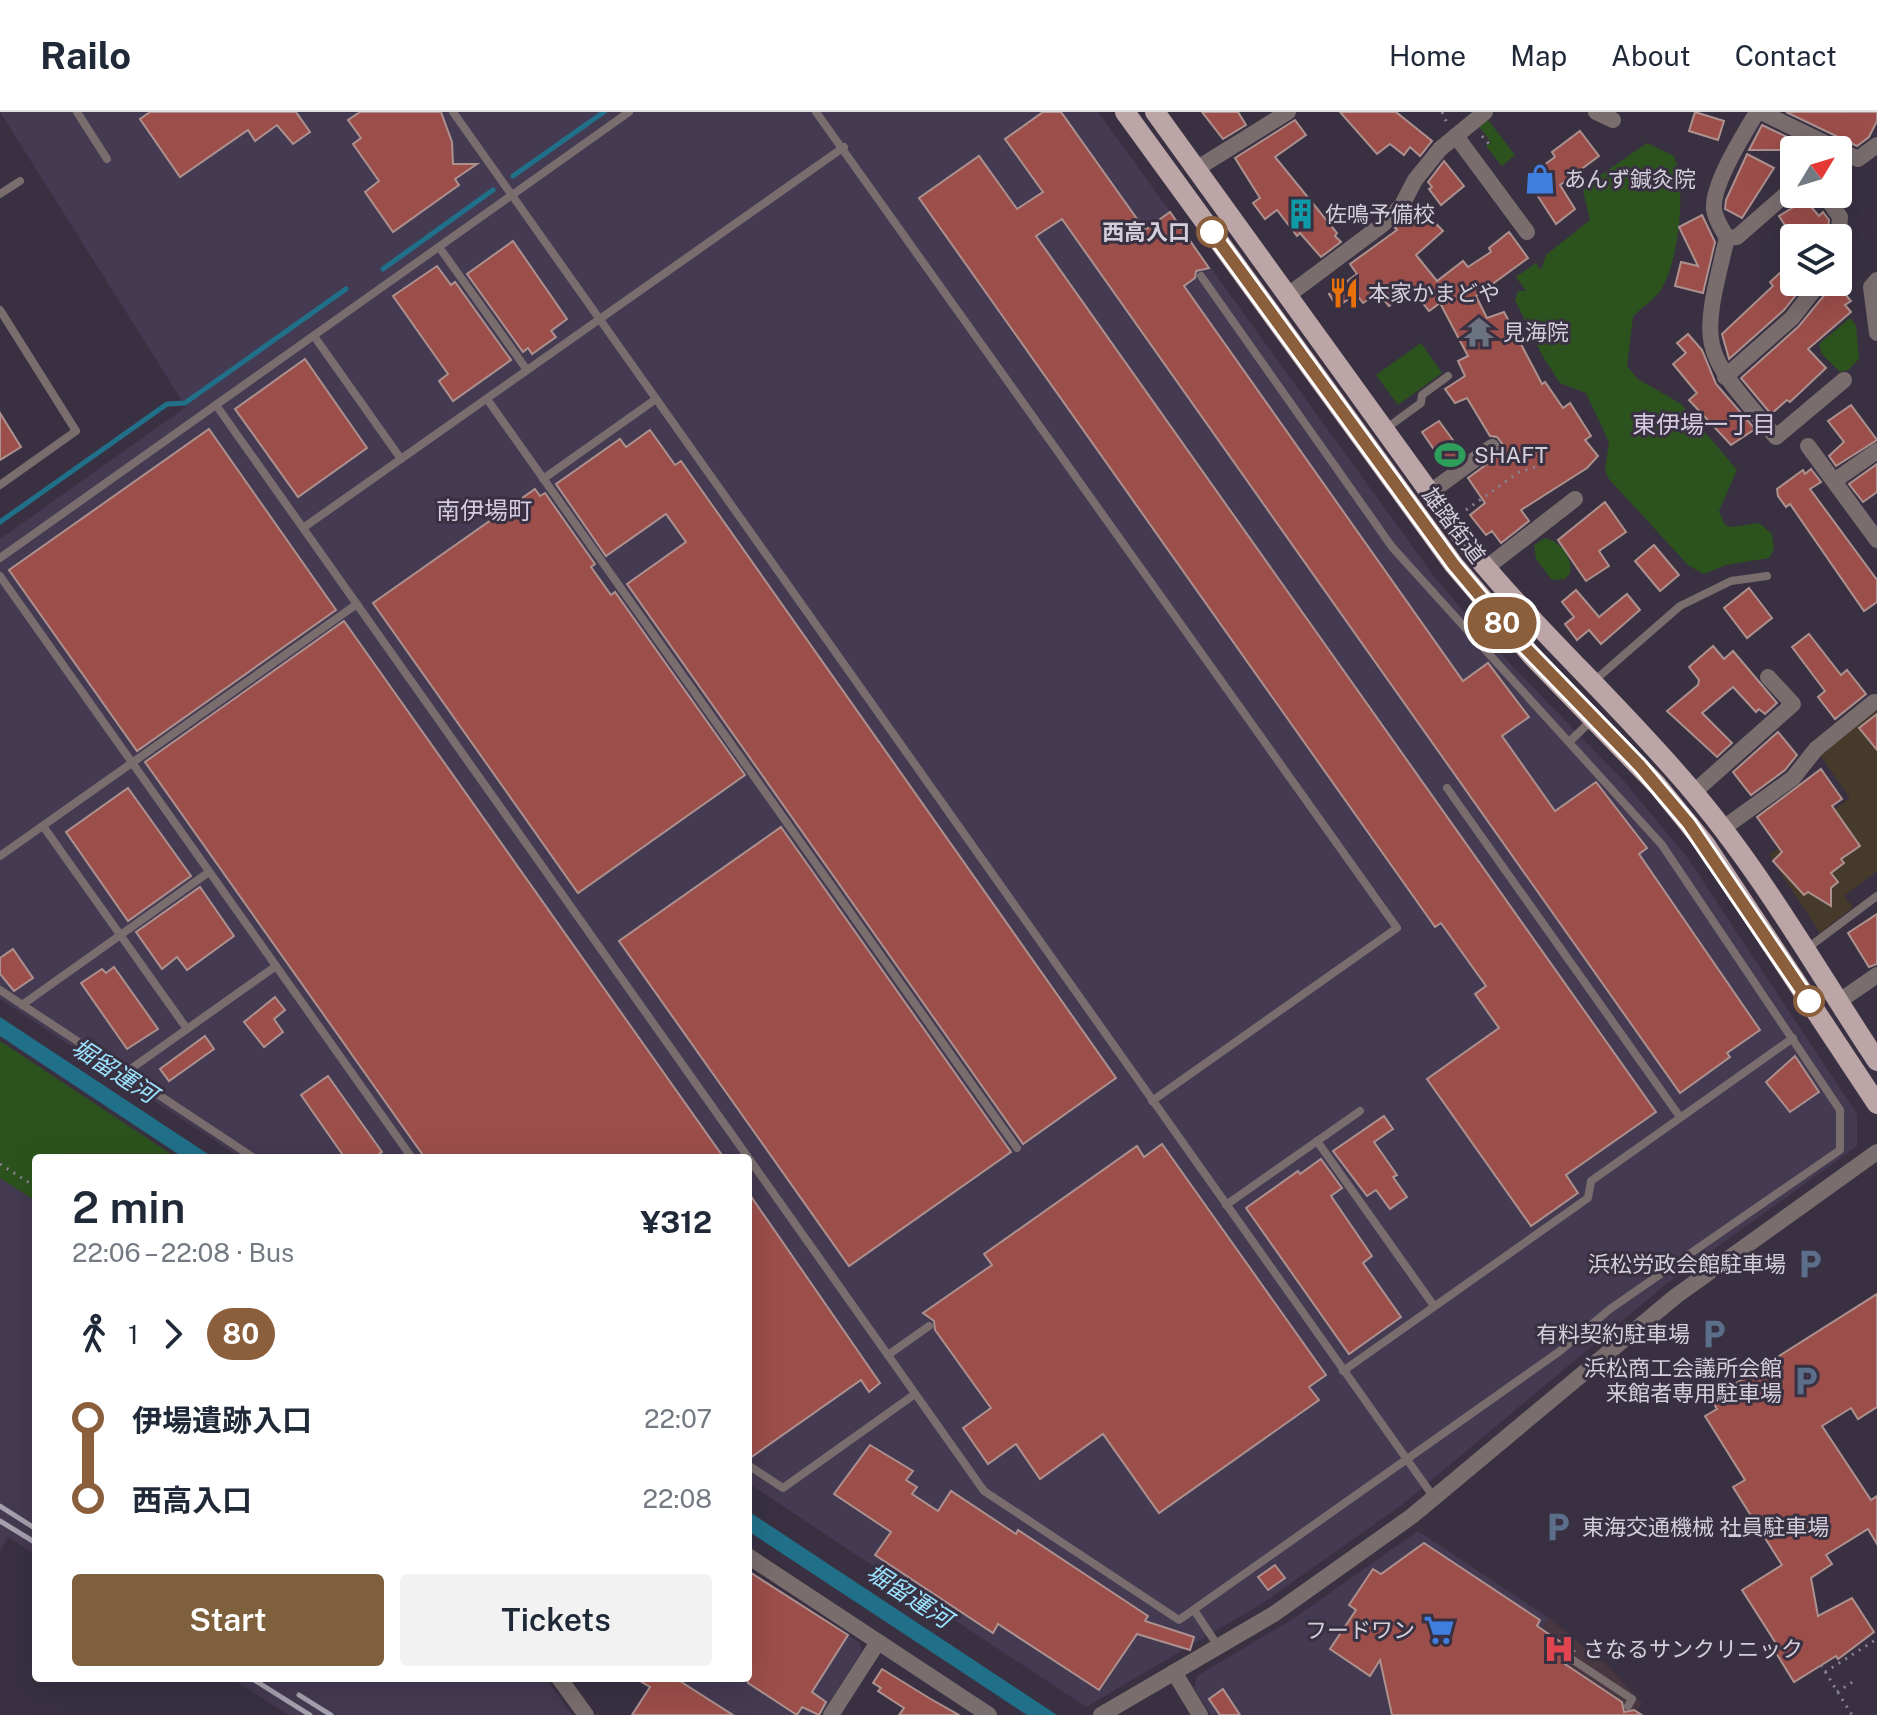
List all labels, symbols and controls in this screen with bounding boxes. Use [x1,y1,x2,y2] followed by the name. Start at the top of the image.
[40,33,131,78] text: Railo
[1389,39,1466,72] text: Home
[1510,39,1567,72] text: Map
[1611,39,1691,72] text: About
[1735,39,1837,72] text: Contact
[1780,136,1852,208] north arrow
[1780,136,1852,296] map controls
[1523,162,1557,196] shop icon: あんず鍼灸院
[1564,166,1696,192] place label: あんず鍼灸院
[1284,197,1318,231] building icon: 佐鳴予備校
[1325,201,1435,227] place label: 佐鳴予備校
[1197,217,1227,247] marker: 西高入口
[1102,219,1190,245] place label: 西高入口
[1780,224,1852,296] button: layers
[1327,276,1361,310] restaurant icon: 本家かまどや
[1368,280,1500,306] place label: 本家かまどや
[1462,315,1496,349] temple icon: 見海院
[1503,319,1569,345] place label: 見海院
[1632,410,1776,438] district label: 東伊場一丁目
[1433,438,1467,472] sports icon: SHAFT
[1474,442,1548,468] place label: SHAFT
[1417,482,1491,568] street label: 雄踏街道
[436,496,532,524] district label: 南伊場町
[1466,597,1538,649] line badge: 80
[1484,606,1520,639] text: 80
[1794,986,1824,1016] unlabelled marker
[67,1032,166,1110] water label: 堀留運河
[72,1181,186,1233] text: 2 min
[640,1204,712,1240] text: ¥312
[72,1237,294,1268] text: 22:06 – 22:08 · Bus
[1793,1247,1827,1281] parking icon: 浜松労政会館駐車場
[1588,1251,1786,1277] place label: 浜松労政会館駐車場
[72,1312,116,1356] icon: walk
[151,1312,195,1356] icon: forward
[223,1317,259,1350] text: 80
[1697,1317,1731,1351] parking icon: 有料契約駐車場
[128,1319,139,1350] text: 1
[1536,1321,1690,1347] place label: 有料契約駐車場
[1584,1355,1782,1406] place label: 浜松商工会議所会館 来館者専用駐車場
[1789,1364,1823,1398] parking icon: 浜松商工会議所会館 来館者専用駐車場
[132,1402,312,1438] text: 伊場遺跡入口
[644,1403,712,1434] text: 22:07
[132,1482,252,1518] text: 西高入口
[643,1483,712,1514] text: 22:08
[1541,1510,1575,1544] parking icon: 東海交通機械 社員駐車場
[1582,1514,1829,1540] place label: 東海交通機械 社員駐車場
[862,1557,961,1635] water label: 堀留運河
[72,1574,384,1666] button: Start
[400,1574,712,1666] button: Tickets
[1422,1613,1456,1647] supermarket icon: フードワン
[1305,1617,1415,1643] place label: フードワン
[1542,1632,1576,1666] hospital icon: さなるサンクリニック
[1583,1636,1803,1662] place label: さなるサンクリニック

